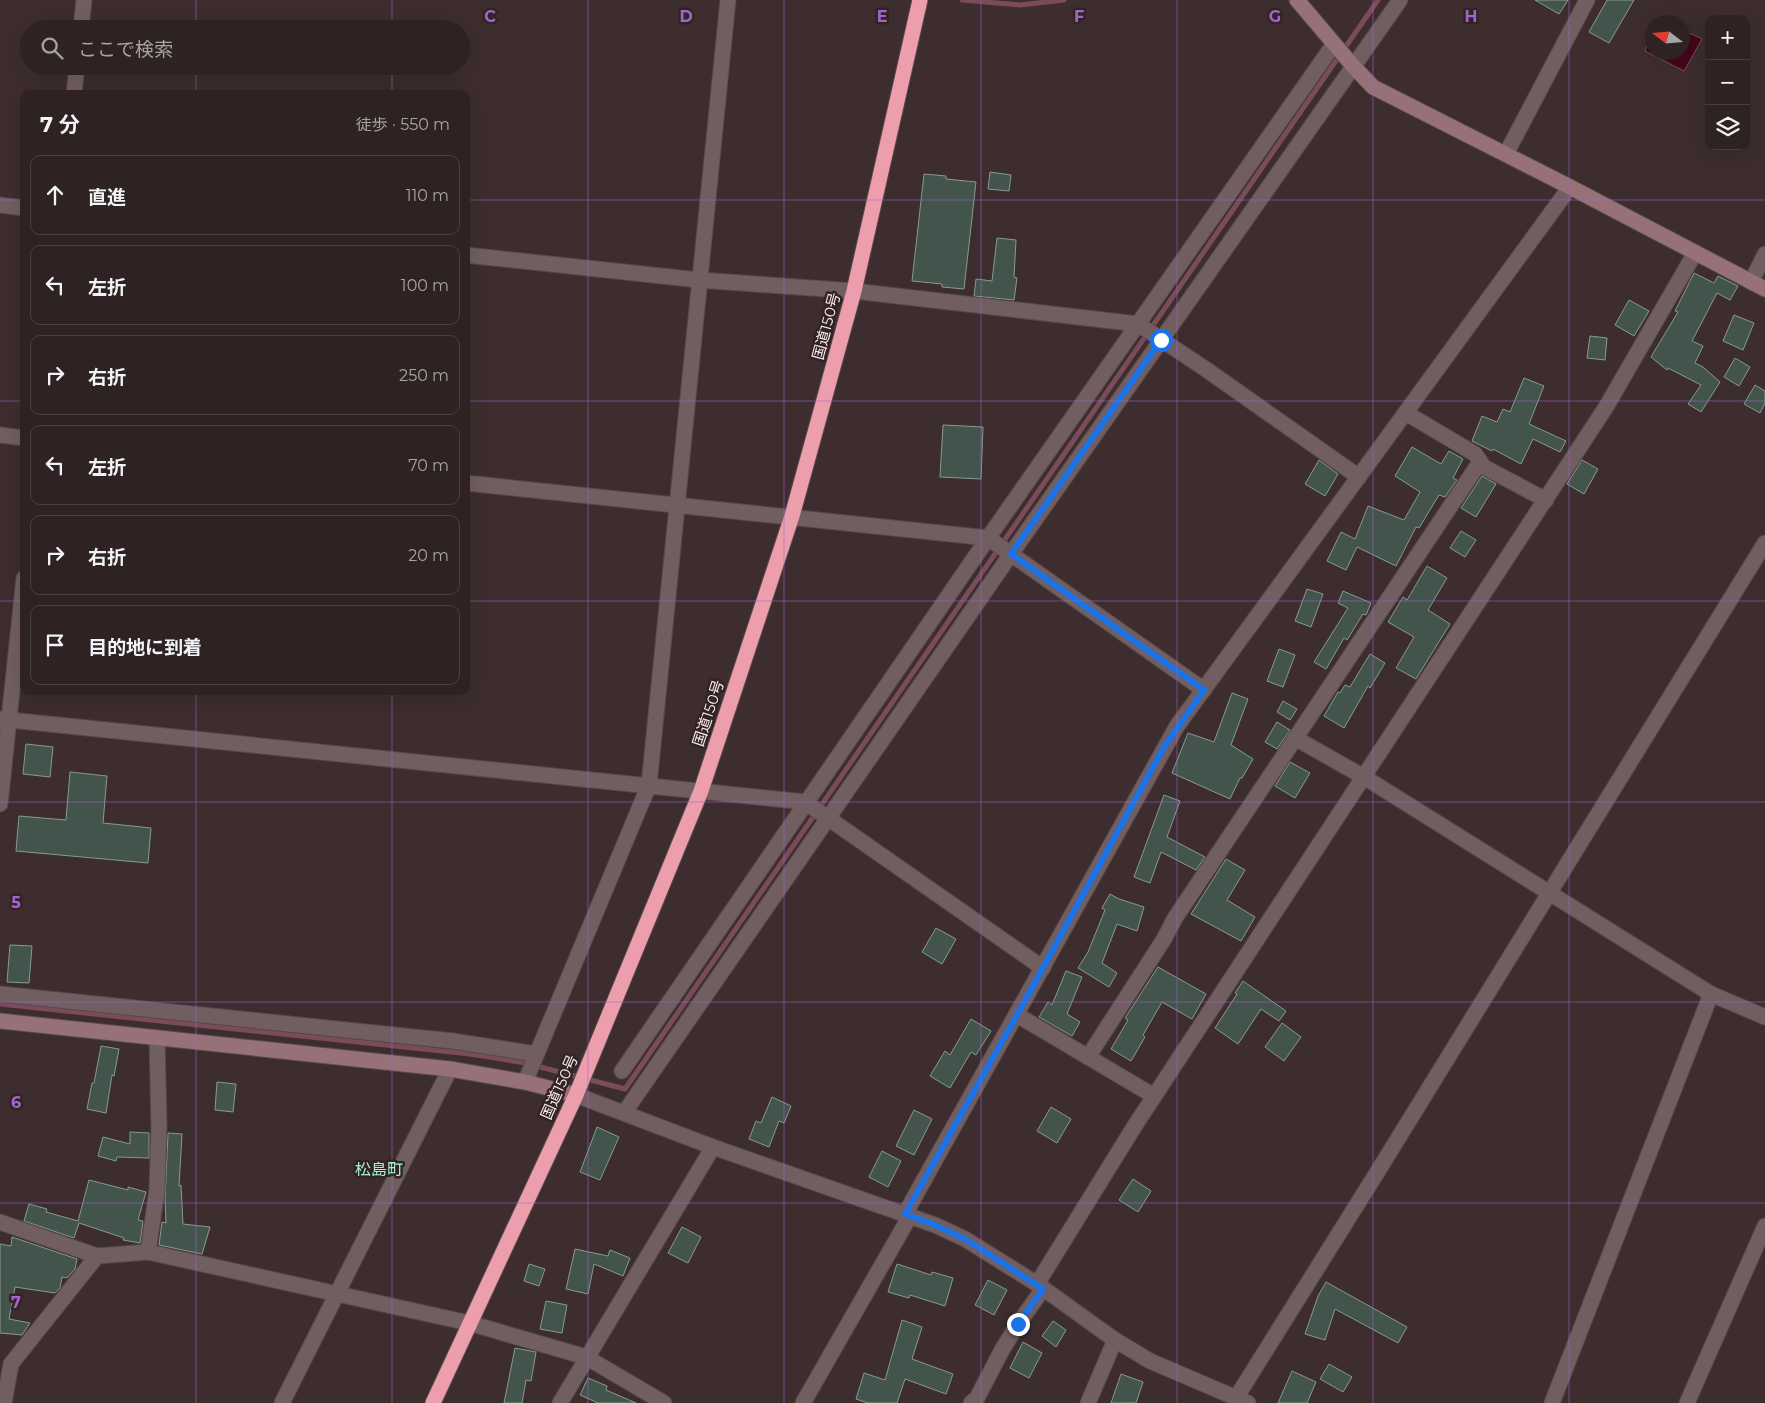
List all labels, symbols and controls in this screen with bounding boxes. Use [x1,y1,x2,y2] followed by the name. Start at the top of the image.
[484,7,496,26] text: C
[679,7,693,26] text: D
[877,7,887,26] text: E
[1074,7,1084,26] text: F
[1269,7,1281,26] text: G
[1465,7,1477,26] text: H
[1645,15,1690,60] north arrow
[1705,15,1750,150] map controls
[1705,15,1750,60] button: +
[20,20,470,75] search box
[38,34,66,62] icon: search
[78,38,173,61] text: ここで検索
[1705,60,1750,105] button: −
[1705,105,1750,150] button: layers
[40,112,80,137] text: 7 分
[356,115,450,134] text: 徒歩 · 550 m
[41,181,69,209] icon: ahead
[88,186,126,209] text: 直進
[406,186,449,205] text: 110 m
[41,271,69,299] icon: left
[88,276,126,299] text: 左折
[401,276,449,295] text: 100 m
[808,290,844,362] street label: 国道150号
[1150,329,1173,352] route start
[41,361,69,389] icon: right
[88,366,126,389] text: 右折
[399,366,449,385] text: 250 m
[41,451,69,479] icon: left
[88,456,126,479] text: 左折
[408,456,449,475] text: 70 m
[41,541,69,569] icon: right
[88,546,126,569] text: 右折
[408,546,449,565] text: 20 m
[41,631,69,659] icon: arrive
[88,636,202,659] text: 目的地に到着
[688,677,728,749] street label: 国道150号
[11,893,21,912] text: 5
[536,1052,582,1122] street label: 国道150号
[11,1093,21,1112] text: 6
[355,1160,403,1179] district label: 松島町
[11,1293,21,1312] text: 7
[1007,1313,1030,1336] route end

